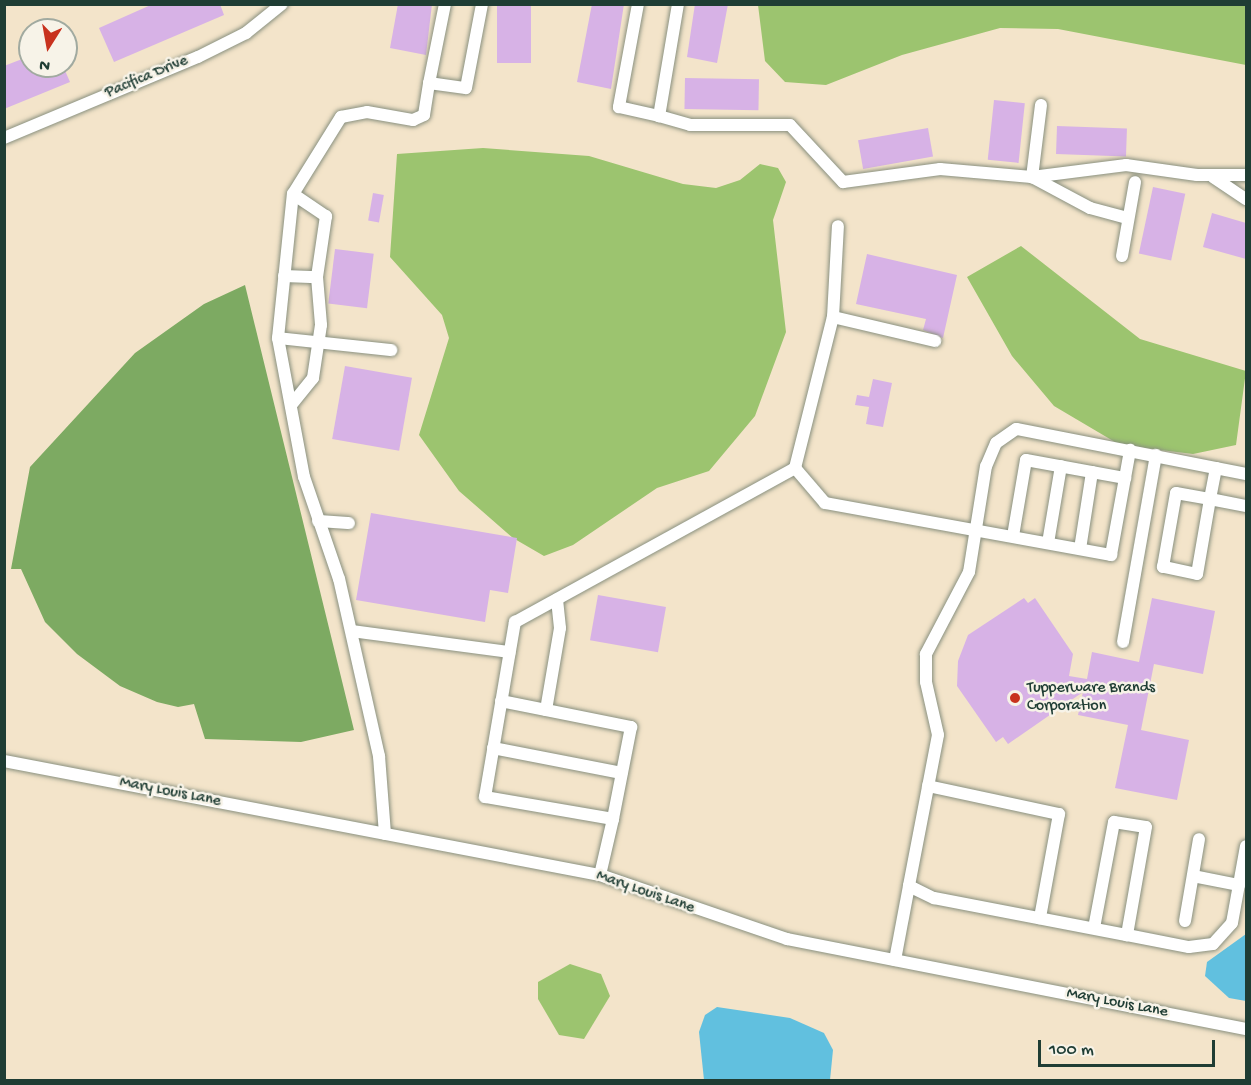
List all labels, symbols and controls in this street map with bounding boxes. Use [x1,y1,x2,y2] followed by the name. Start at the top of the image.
[18,18,78,78] north arrow
[103,52,191,104] street label: Pacifica Drive
[38,54,52,75] text: N
[1027,679,1155,717] place label: Tupperware Brands Corporation
[1008,691,1022,705] marker: Tupperware Brands Corporation
[118,774,222,812] street label: Mary Louis Lane
[593,867,697,919] street label: Mary Louis Lane
[1065,985,1169,1023] street label: Mary Louis Lane
[1041,1028,1218,1066] scale bar
[1049,1040,1094,1061] text: 100 m

